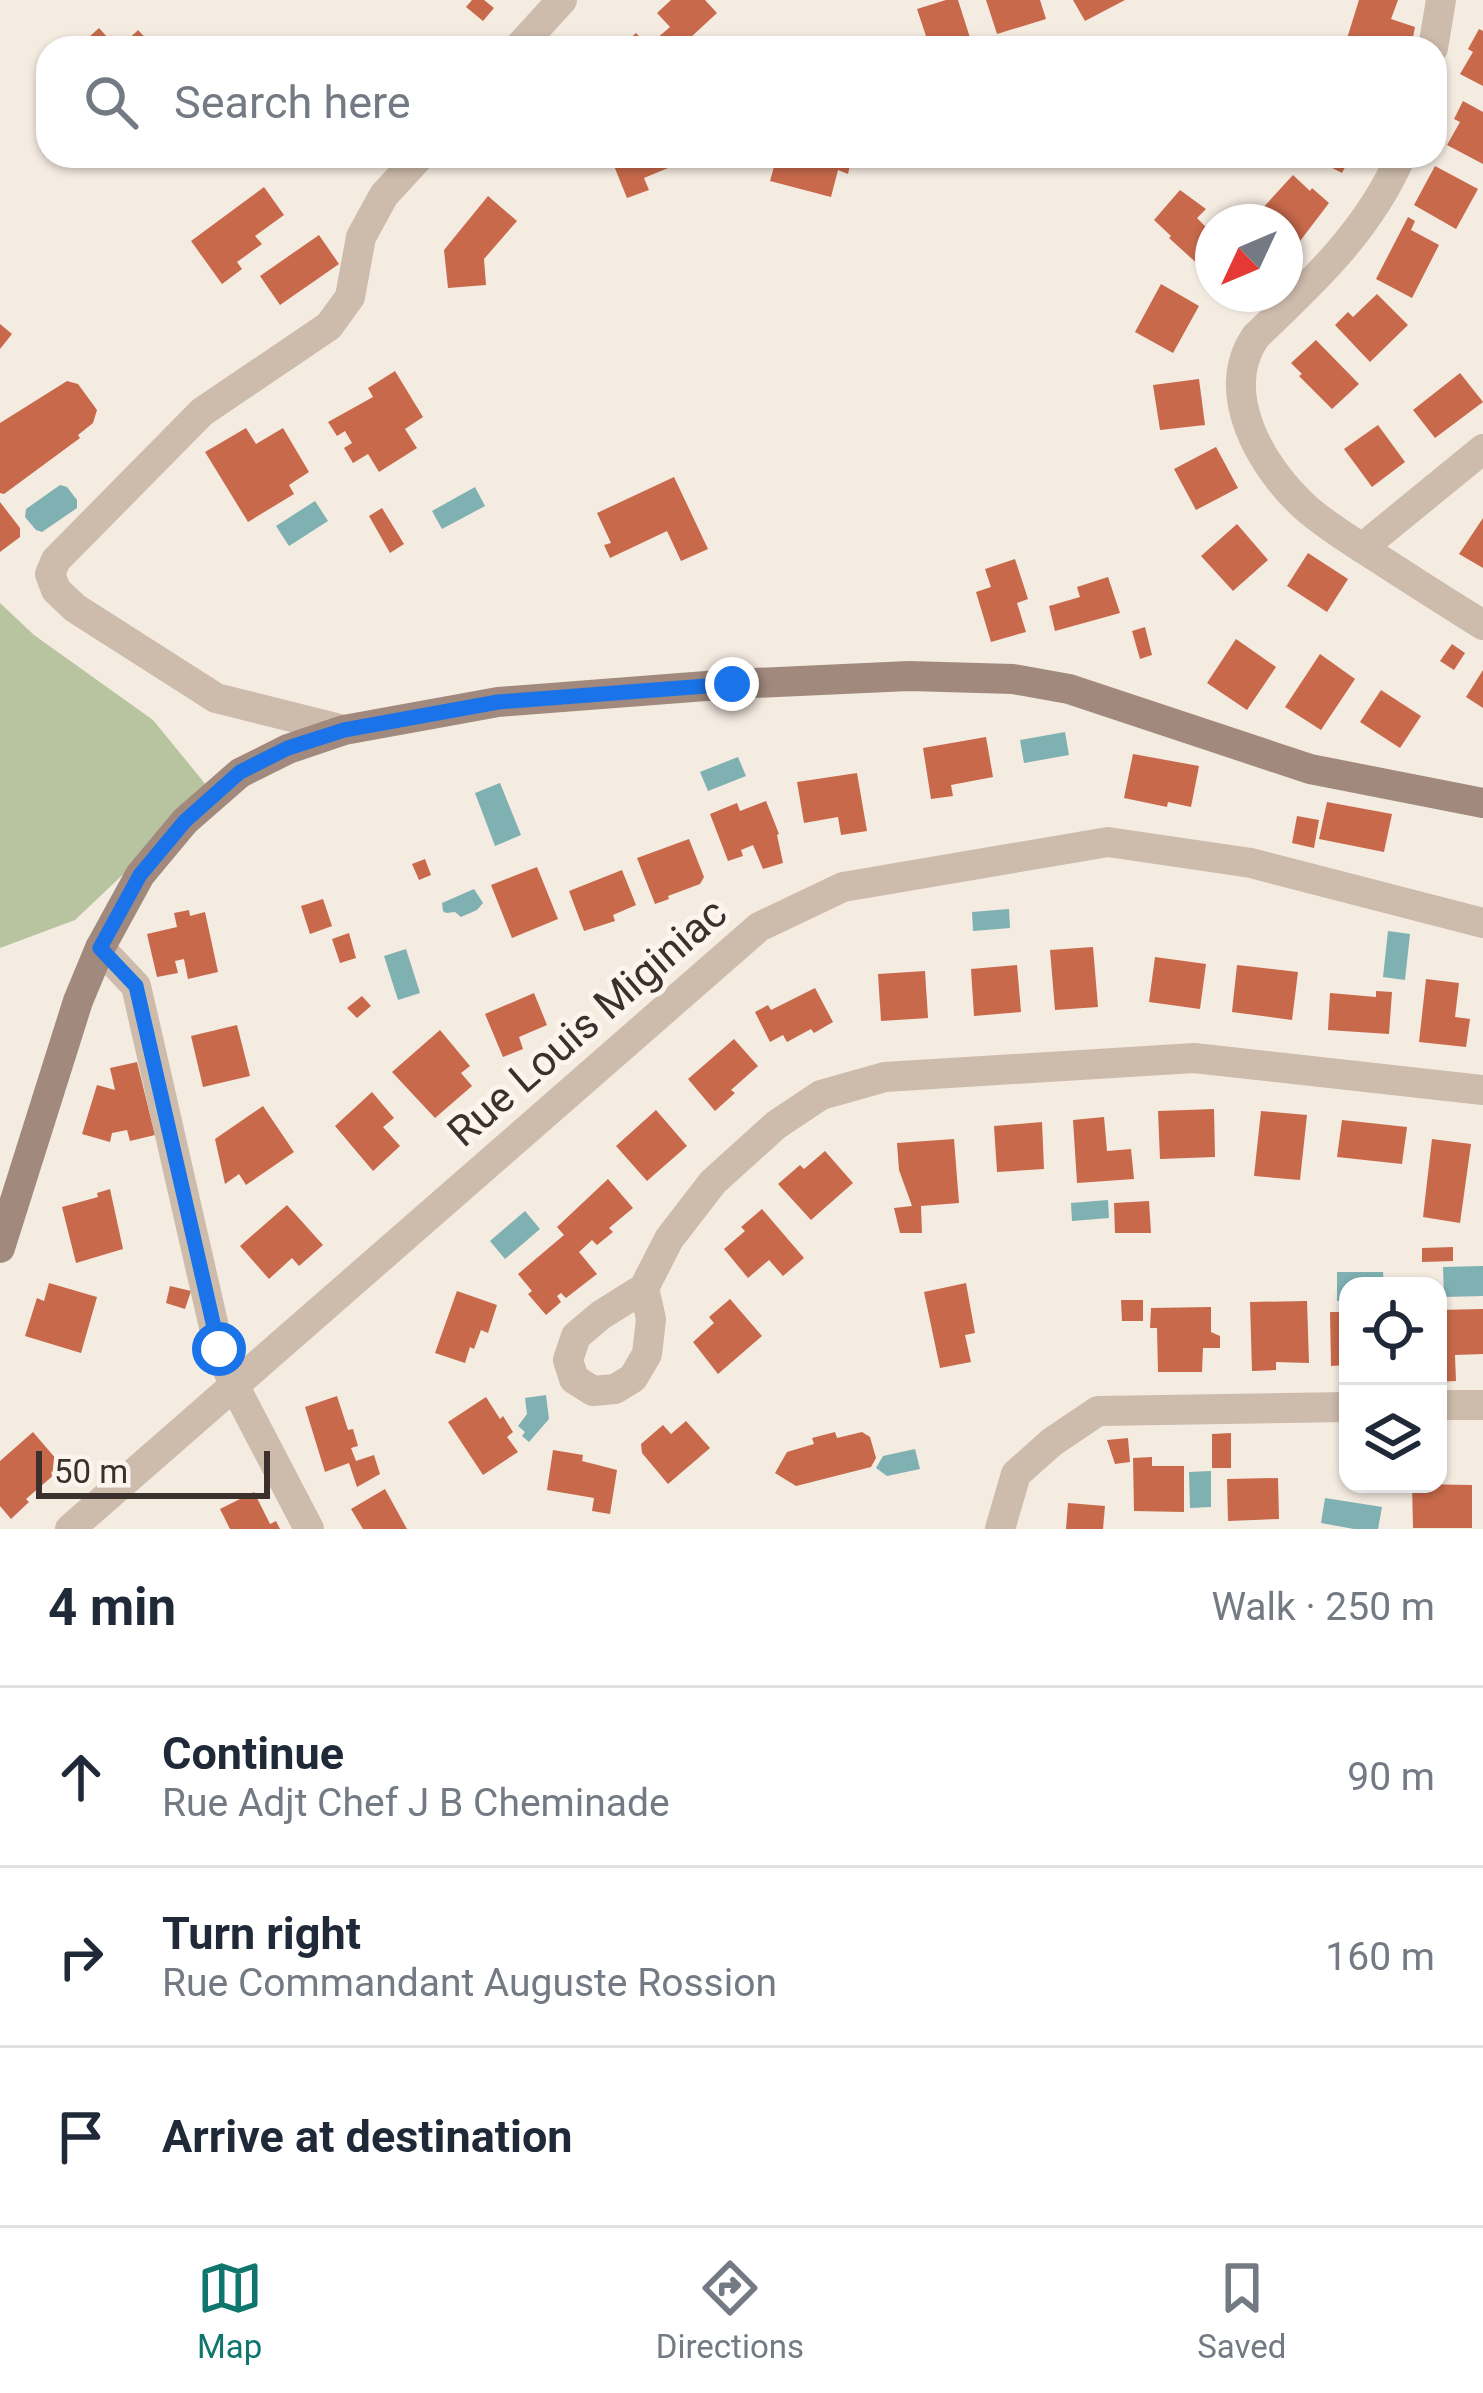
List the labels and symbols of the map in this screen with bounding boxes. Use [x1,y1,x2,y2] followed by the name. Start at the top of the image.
[1195,204,1303,312] north arrow
[705,657,759,711] route end
[438,888,736,1156] street label: Rue Louis Miginiac
[192,1322,246,1376] route start
[36,1445,270,1498] scale bar

